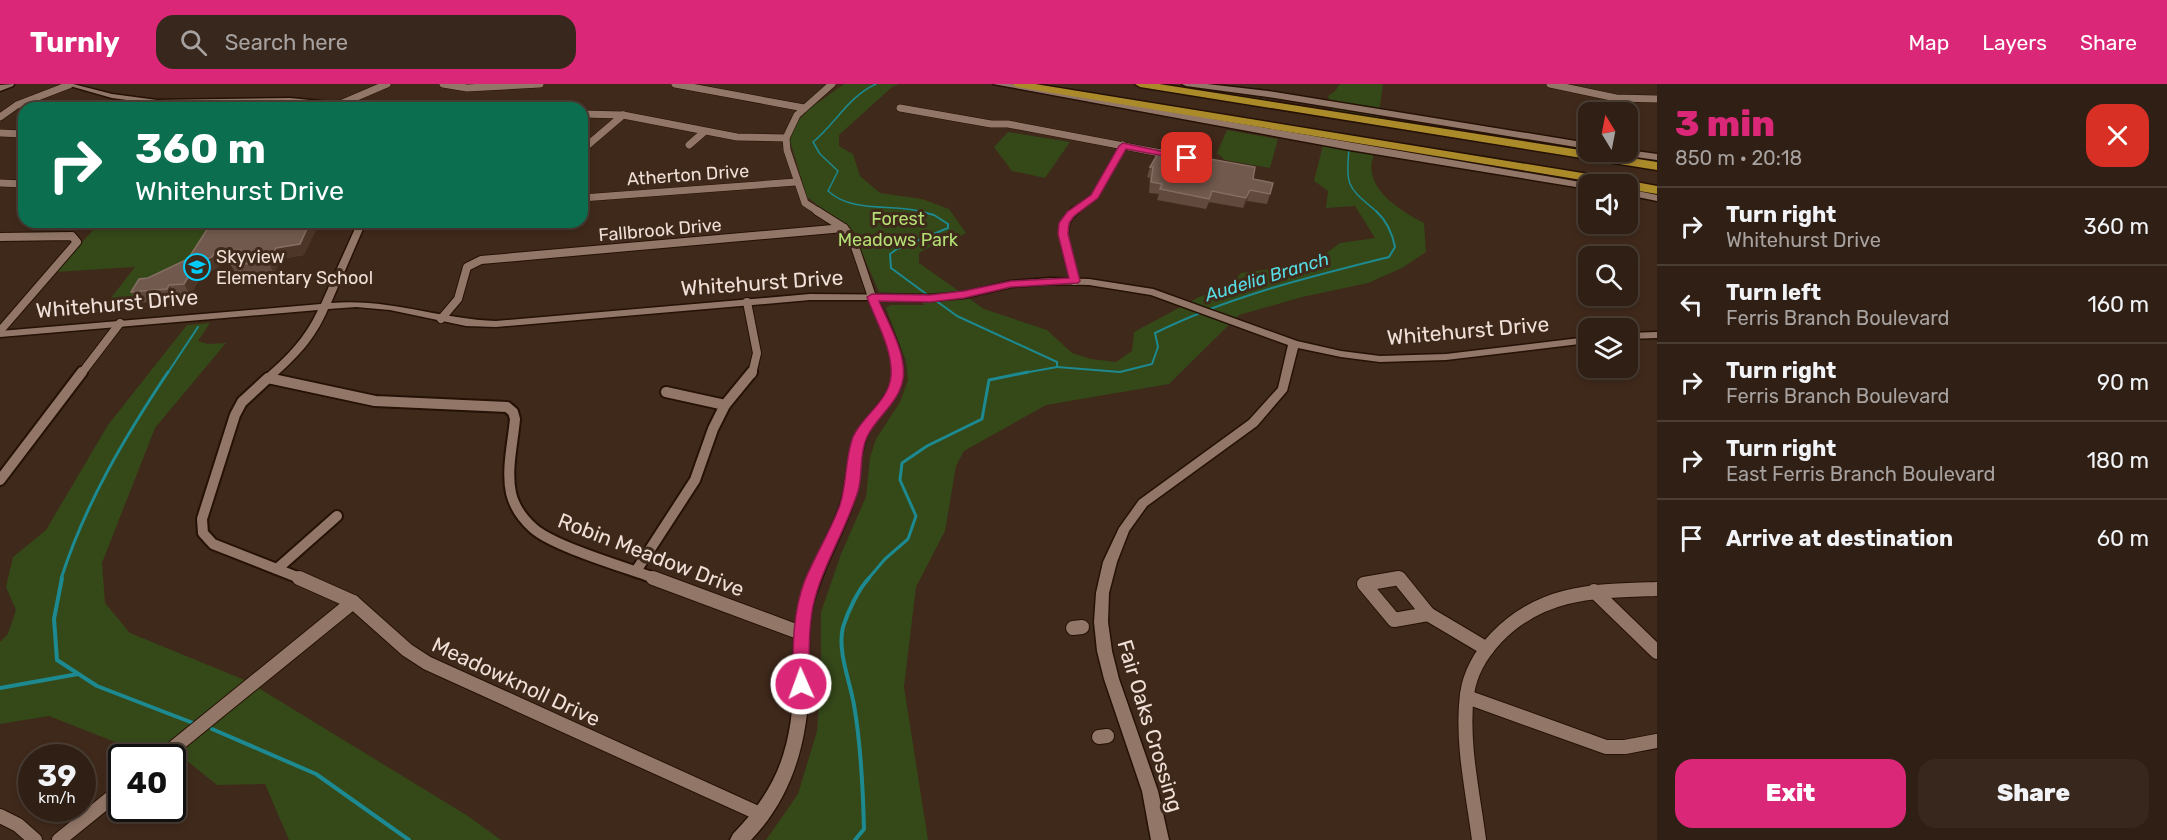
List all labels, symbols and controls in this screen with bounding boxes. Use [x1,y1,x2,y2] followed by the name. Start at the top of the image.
[156,15,576,69] search box
[30,26,120,59] text: Turnly
[177,26,210,59] icon: search
[225,29,348,56] text: Search here
[1908,30,1949,55] text: Map
[1982,30,2047,55] text: Layers
[2080,30,2137,55] text: Share
[1578,102,1638,162] north arrow
[1578,102,1638,378] map controls
[1675,102,1775,145] text: 3 min
[2086,104,2149,167] button: close
[135,124,266,174] text: 360 m
[36,126,114,204] icon: right
[1161,132,1212,183] pin
[1170,141,1203,174] icon: arrive
[1675,146,1802,170] text: 850 m · 20:18
[626,160,750,190] street label: Atherton Drive
[1578,174,1638,234] button: sound
[135,175,344,207] text: Whitehurst Drive
[1726,201,1836,228] text: Turn right
[838,208,959,251] park label: Forest Meadows Park
[1675,210,1708,243] icon: right
[2084,213,2149,240] text: 360 m
[597,214,723,246] street label: Fallbrook Drive
[1726,228,1881,252] text: Whitehurst Drive
[216,246,373,289] place label: Skyview Elementary School
[1578,246,1638,306] button: search
[1201,248,1332,307] water label: Audelia Branch
[182,252,212,282] school or university icon: Skyview Elementary School
[680,264,844,301] street label: Whitehurst Drive
[1726,279,1821,306] text: Turn left
[35,284,199,323] street label: Whitehurst Drive
[1675,288,1708,321] icon: left
[2087,291,2149,318] text: 160 m
[1726,306,1949,330] text: Ferris Branch Boulevard
[1386,311,1550,350] street label: Whitehurst Drive
[1578,318,1638,378] button: layers
[1726,357,1836,384] text: Turn right
[1675,366,1708,399] icon: right
[2097,369,2149,396] text: 90 m
[1726,384,1949,408] text: Ferris Branch Boulevard
[1726,435,1836,462] text: Turn right
[1675,444,1708,477] icon: right
[2087,447,2149,474] text: 180 m
[1726,462,1996,486] text: East Ferris Branch Boulevard
[555,507,748,602] street label: Robin Meadow Drive
[1675,522,1708,555] icon: arrive
[1726,525,1953,552] text: Arrive at destination
[2097,525,2149,552] text: 60 m
[428,632,604,731] street label: Meadowknoll Drive
[1112,637,1189,815] street label: Fair Oaks Crossing
[769,652,833,716] position arrow
[108,744,186,822] speed limit sign: 40
[38,758,77,794] text: 39
[1675,759,1906,828] button: Exit
[1918,759,2149,828] button: Share
[38,789,76,807] text: km/h

